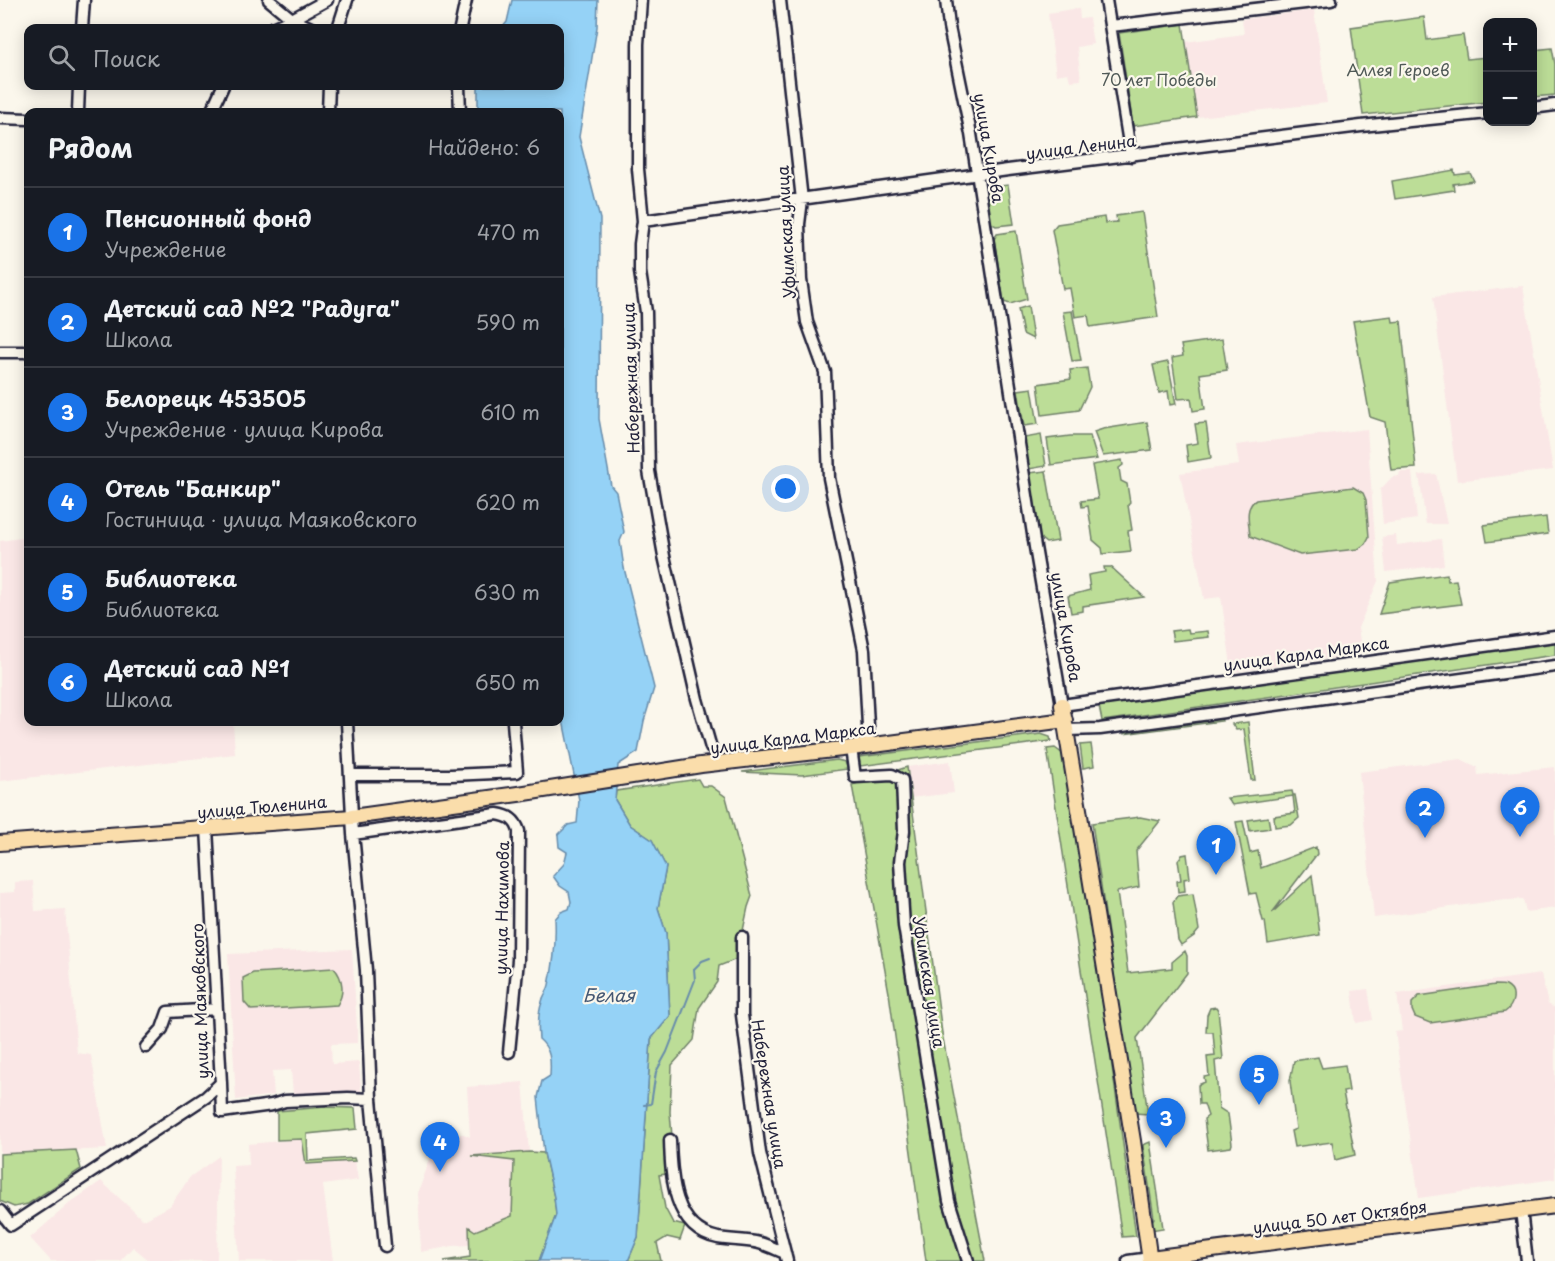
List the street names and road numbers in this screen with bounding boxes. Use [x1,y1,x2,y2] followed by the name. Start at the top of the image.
[968,91,1011,205] street label: улица Кирова
[1024,127,1137,165] street label: улица Ленина
[770,165,800,299] street label: Уфимская улица
[615,302,645,454] street label: Набережная улица
[1045,570,1088,684] street label: улица Кирова
[1222,630,1390,676] street label: улица Карла Маркса
[709,715,877,759] street label: улица Карла Маркса
[196,788,328,824] street label: улица Тюленина
[488,841,514,975] street label: улица Нахимова
[908,914,952,1050] street label: Уфимская улица
[184,923,214,1079] street label: улица Маяковского
[746,1017,794,1170] street label: Набережная улица
[1251,1193,1428,1239] street label: улица 50 лет Октября

